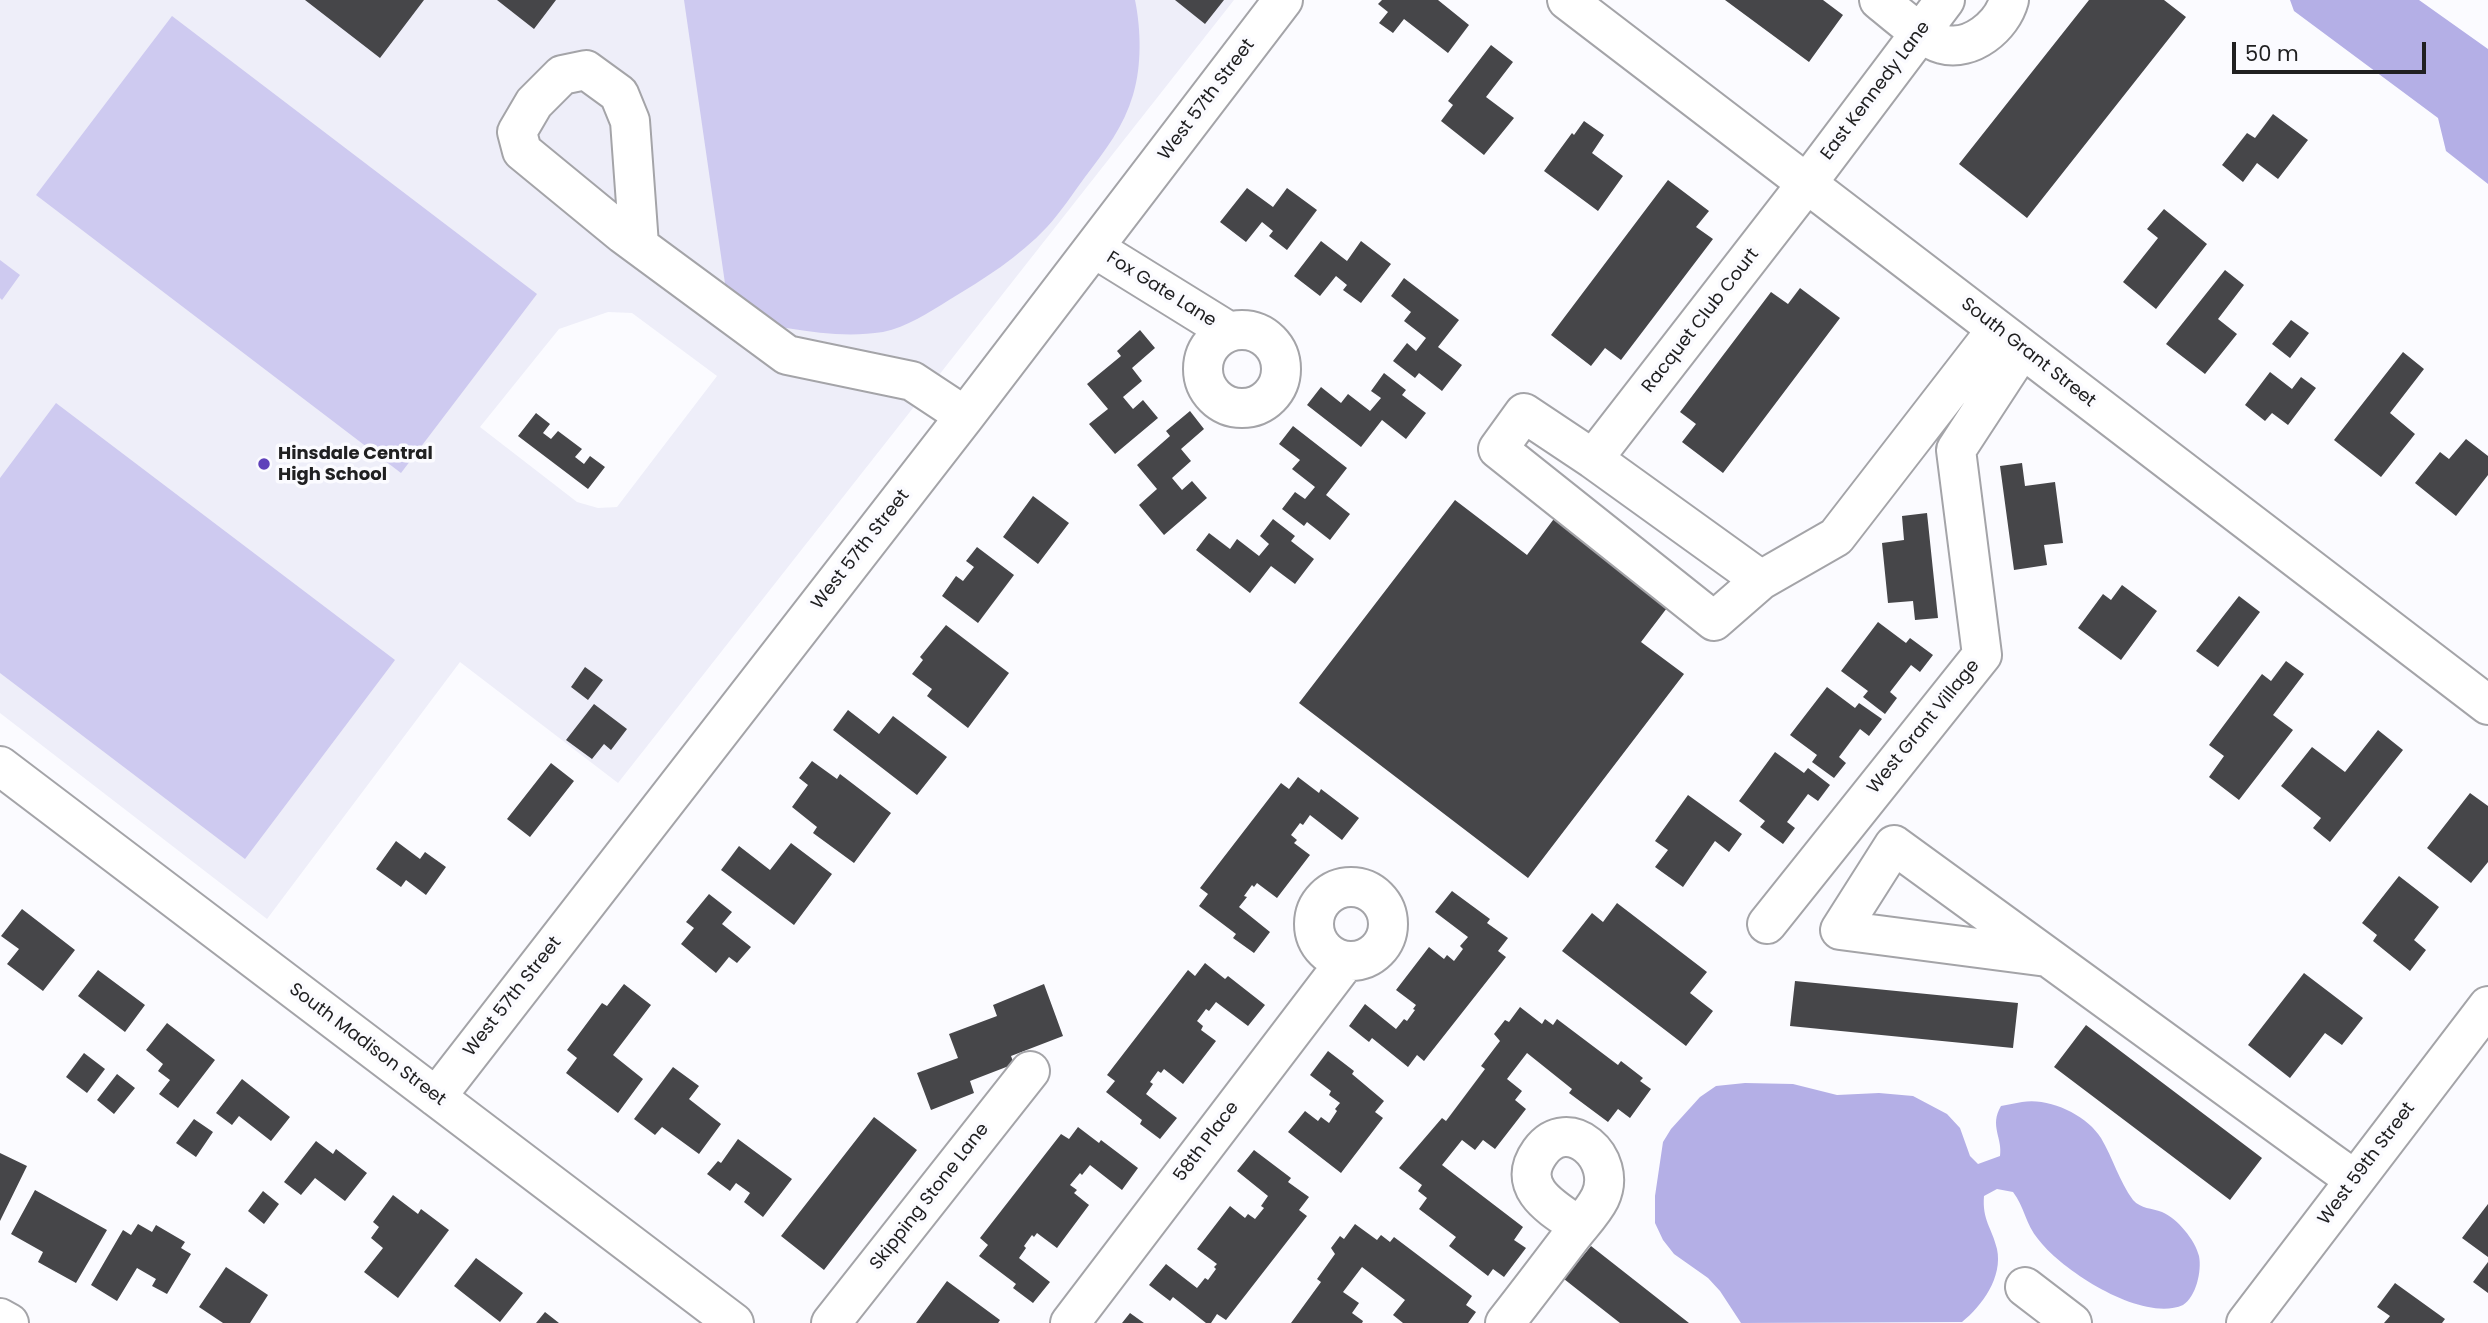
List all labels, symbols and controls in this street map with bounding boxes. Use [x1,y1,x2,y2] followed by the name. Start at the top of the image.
[1817,17,1935,165] street label: East Kennedy Lane
[2236,28,2430,72] scale bar
[1154,35,1260,165] street label: West 57th Street
[2245,39,2299,68] text: 50 m
[1638,245,1764,397] street label: Racquet Club Court
[1102,248,1220,332] street label: Fox Gate Lane
[1956,294,2100,412] street label: South Grant Street
[278,443,433,486] place label: Hinsdale Central High School
[256,456,272,472] marker: Hinsdale Central High School
[807,486,915,614] street label: West 57th Street
[1863,656,1985,798] street label: West Grant Village
[459,933,567,1061] street label: West 57th Street
[284,979,450,1111] street label: South Madison Street
[1170,1098,1244,1186] street label: 58th Place
[2314,1099,2420,1229] street label: West 59th Street
[866,1119,994,1275] street label: Skipping Stone Lane

